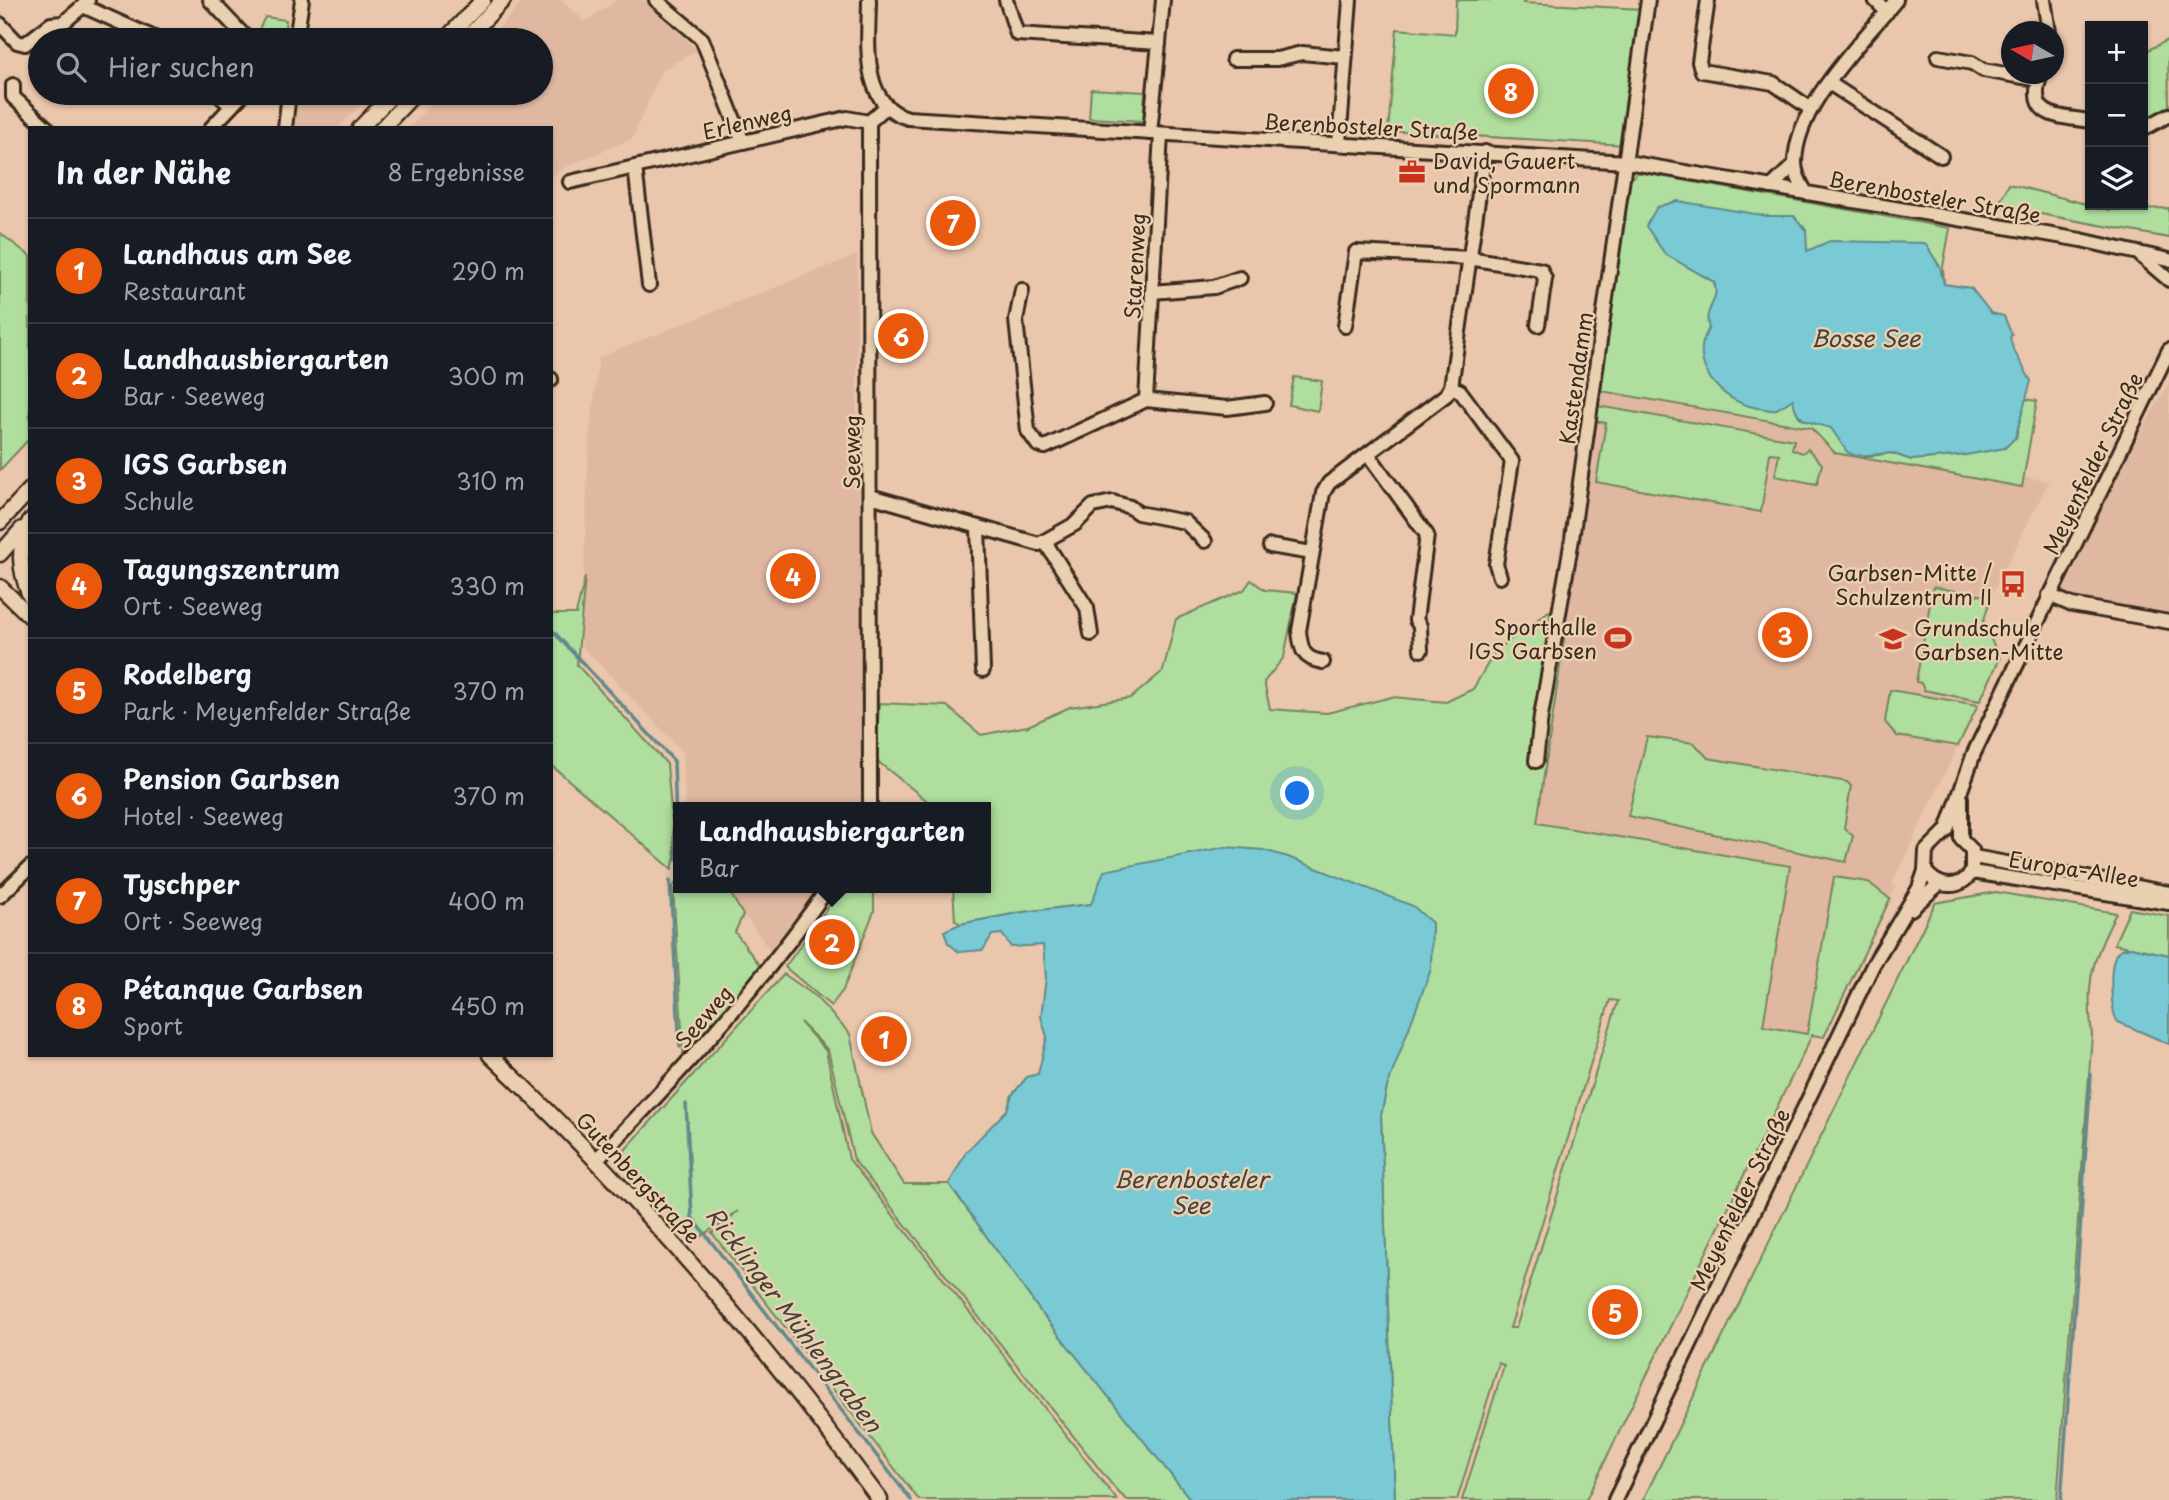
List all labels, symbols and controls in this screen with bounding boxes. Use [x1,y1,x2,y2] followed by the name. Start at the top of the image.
[2001,21,2064,84] north arrow
[2085,21,2148,210] map controls
[2085,21,2148,84] button: +
[28,28,553,105] search box
[108,47,255,86] text: Hier suchen
[52,48,90,86] icon: search
[1488,65,1534,117] pin: 8
[2085,84,2148,147] button: −
[699,95,795,147] street label: Erlenweg
[1263,104,1479,148] street label: Berenbosteler Straße
[1433,144,1581,200] place label: David, Gauert und Spormann
[2085,147,2148,210] button: layers
[56,149,231,194] text: In der Nähe
[388,154,525,189] text: 8 Ergebnisse
[1397,157,1427,187] office icon: David, Gauert und Spormann
[1826,162,2044,230] street label: Berenbosteler Straße
[930,197,976,249] pin: 7
[1115,212,1153,320] street label: Starenweg
[123,234,352,273] text: Landhaus am See
[74,253,85,288] text: 1
[452,253,525,288] text: 290 m
[123,273,246,308] text: Restaurant
[878,310,924,362] pin: 6
[1550,310,1600,446] street label: Kastendamm
[1811,320,1922,355] water label: Bosse See
[123,339,389,378] text: Landhausbiergarten
[71,358,87,393] text: 2
[448,358,525,393] text: 300 m
[2034,366,2150,560] street label: Meyenfelder Straße
[123,378,266,413] text: Bar · Seeweg
[835,415,867,489] street label: Seeweg
[123,444,287,483] text: IGS Garbsen
[71,463,87,498] text: 3
[456,463,525,498] text: 310 m
[123,483,194,518] text: Schule
[123,549,340,588] text: Tagungszentrum
[770,550,816,602] pin: 4
[1827,556,1992,612] place label: Garbsen-Mitte / Schulzentrum II
[71,568,87,603] text: 4
[449,568,525,603] text: 330 m
[1998,569,2028,599] bus stop icon: Garbsen-Mitte / Schulzentrum II
[123,588,263,623] text: Ort · Seeweg
[1762,609,1808,661] pin: 3
[1468,610,1597,666] place label: Sporthalle IGS Garbsen
[1914,611,2064,667] place label: Grundschule Garbsen-Mitte
[1603,623,1633,653] sports icon: Sporthalle IGS Garbsen
[1878,624,1908,654] school or university icon: Grundschule Garbsen-Mitte
[123,654,252,693] text: Rodelberg
[72,673,86,708] text: 5
[452,673,525,708] text: 370 m
[123,693,411,728] text: Park · Meyenfelder Straße
[123,759,340,798] text: Pension Garbsen
[1280,776,1314,810] your location
[71,778,87,813] text: 6
[452,778,525,813] text: 370 m
[123,798,284,833] text: Hotel · Seeweg
[673,802,991,893] popup
[699,811,965,850] text: Landhausbiergarten
[2007,842,2141,894] street label: Europa-Allee
[699,850,739,885] text: Bar
[123,864,240,903] text: Tyschper
[72,883,86,918] text: 7
[448,883,525,918] text: 400 m
[123,903,263,938] text: Ort · Seeweg
[809,916,855,968] pin: 2
[123,969,363,1008] text: Pétanque Garbsen
[666,977,740,1055] street label: Seeweg
[72,988,86,1023] text: 8
[451,988,525,1023] text: 450 m
[123,1008,183,1043] text: Sport
[861,1013,907,1065] pin: 1
[1681,1102,1797,1296] street label: Meyenfelder Straße
[569,1104,709,1250] street label: Gutenbergstraße
[1114,1161,1271,1222] water label: Berenbosteler See
[698,1199,893,1440] water label: Ricklinger Mühlengraben
[1592,1286,1638,1338] pin: 5

